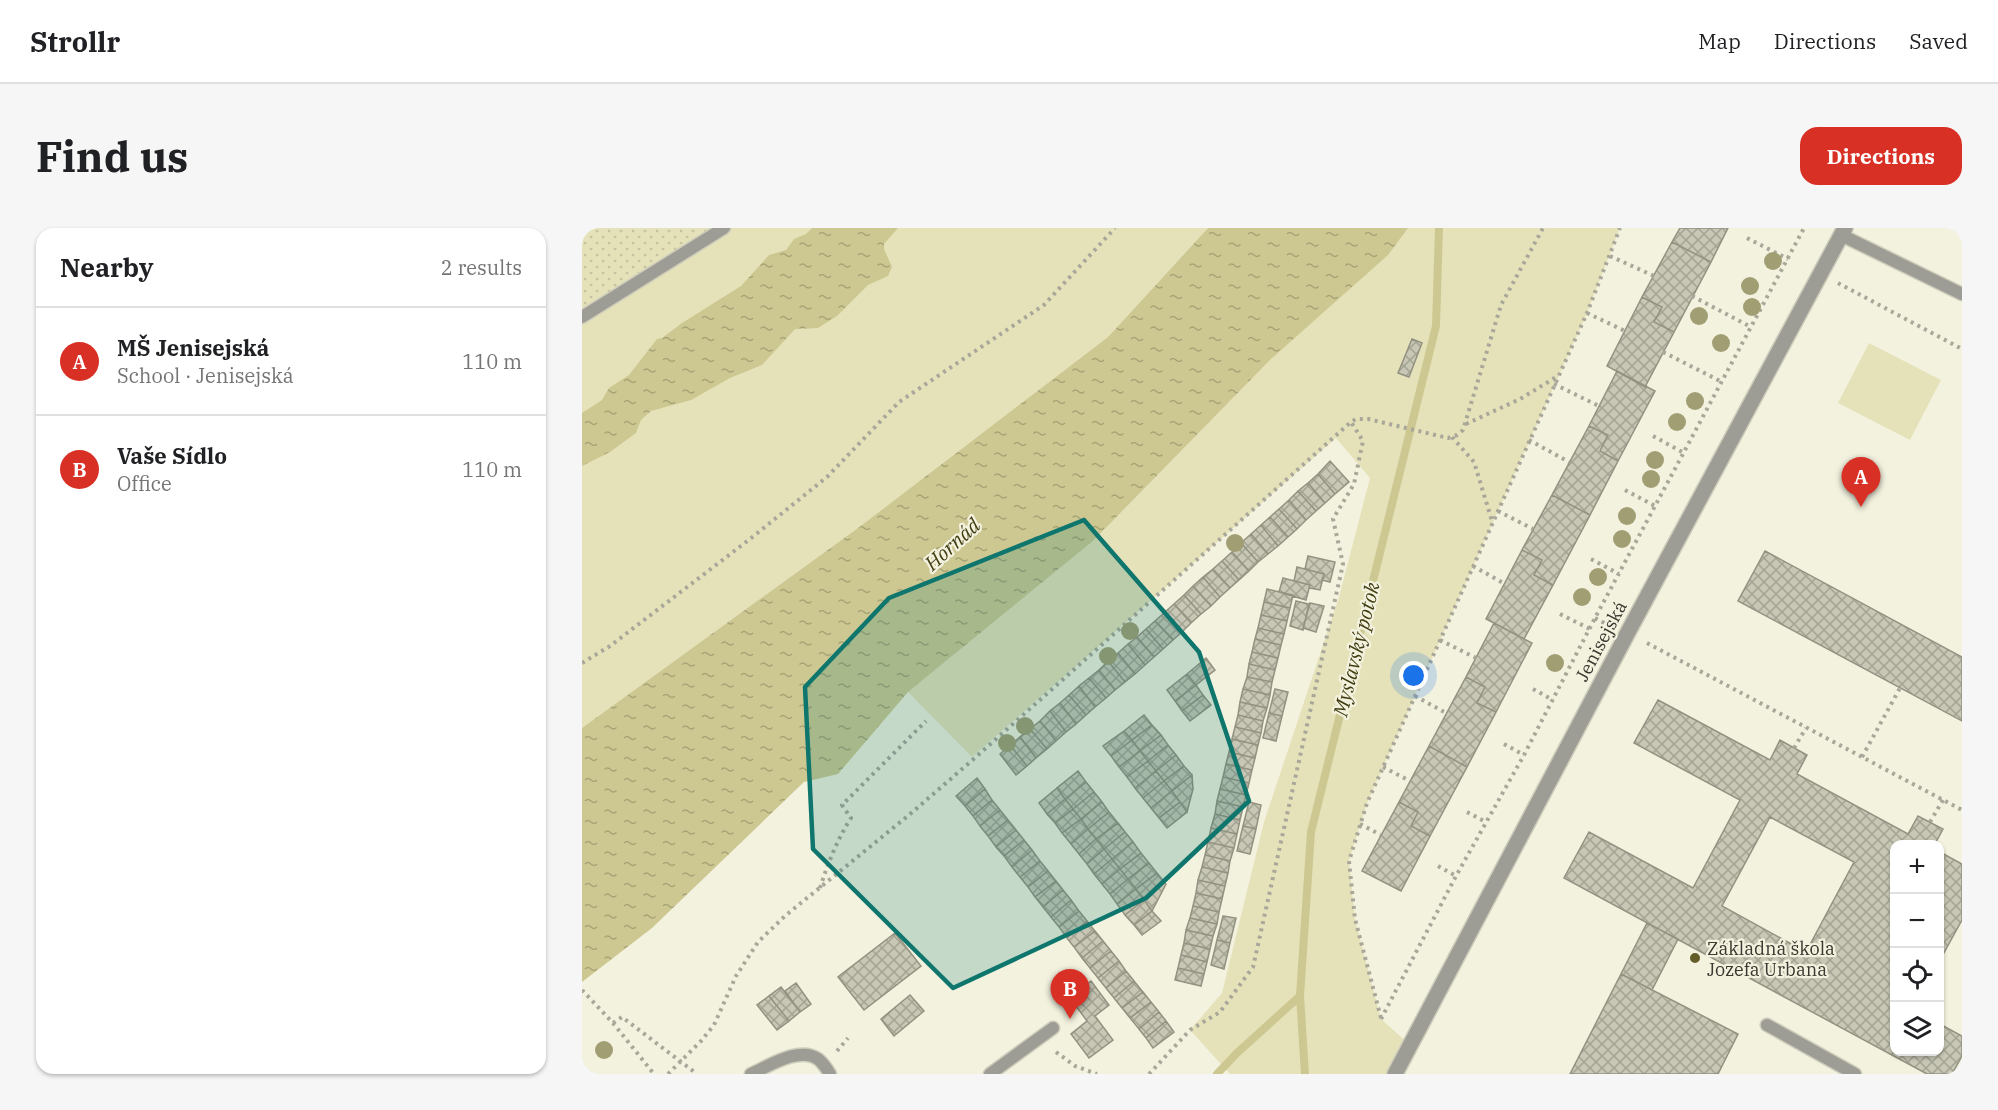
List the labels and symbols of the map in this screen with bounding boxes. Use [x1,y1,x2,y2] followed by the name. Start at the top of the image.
[1842,458,1880,507] pin: A
[918,511,986,577] water label: Hornád
[1326,579,1386,720] water label: Myslavský potok
[1570,597,1632,685] street label: Jenisejská
[1399,661,1428,690] your location
[1707,937,1835,981] place label: Základná škola Jozefa Urbana
[1688,951,1702,965] marker: Základná škola Jozefa Urbana
[1050,970,1090,1019] pin: B

